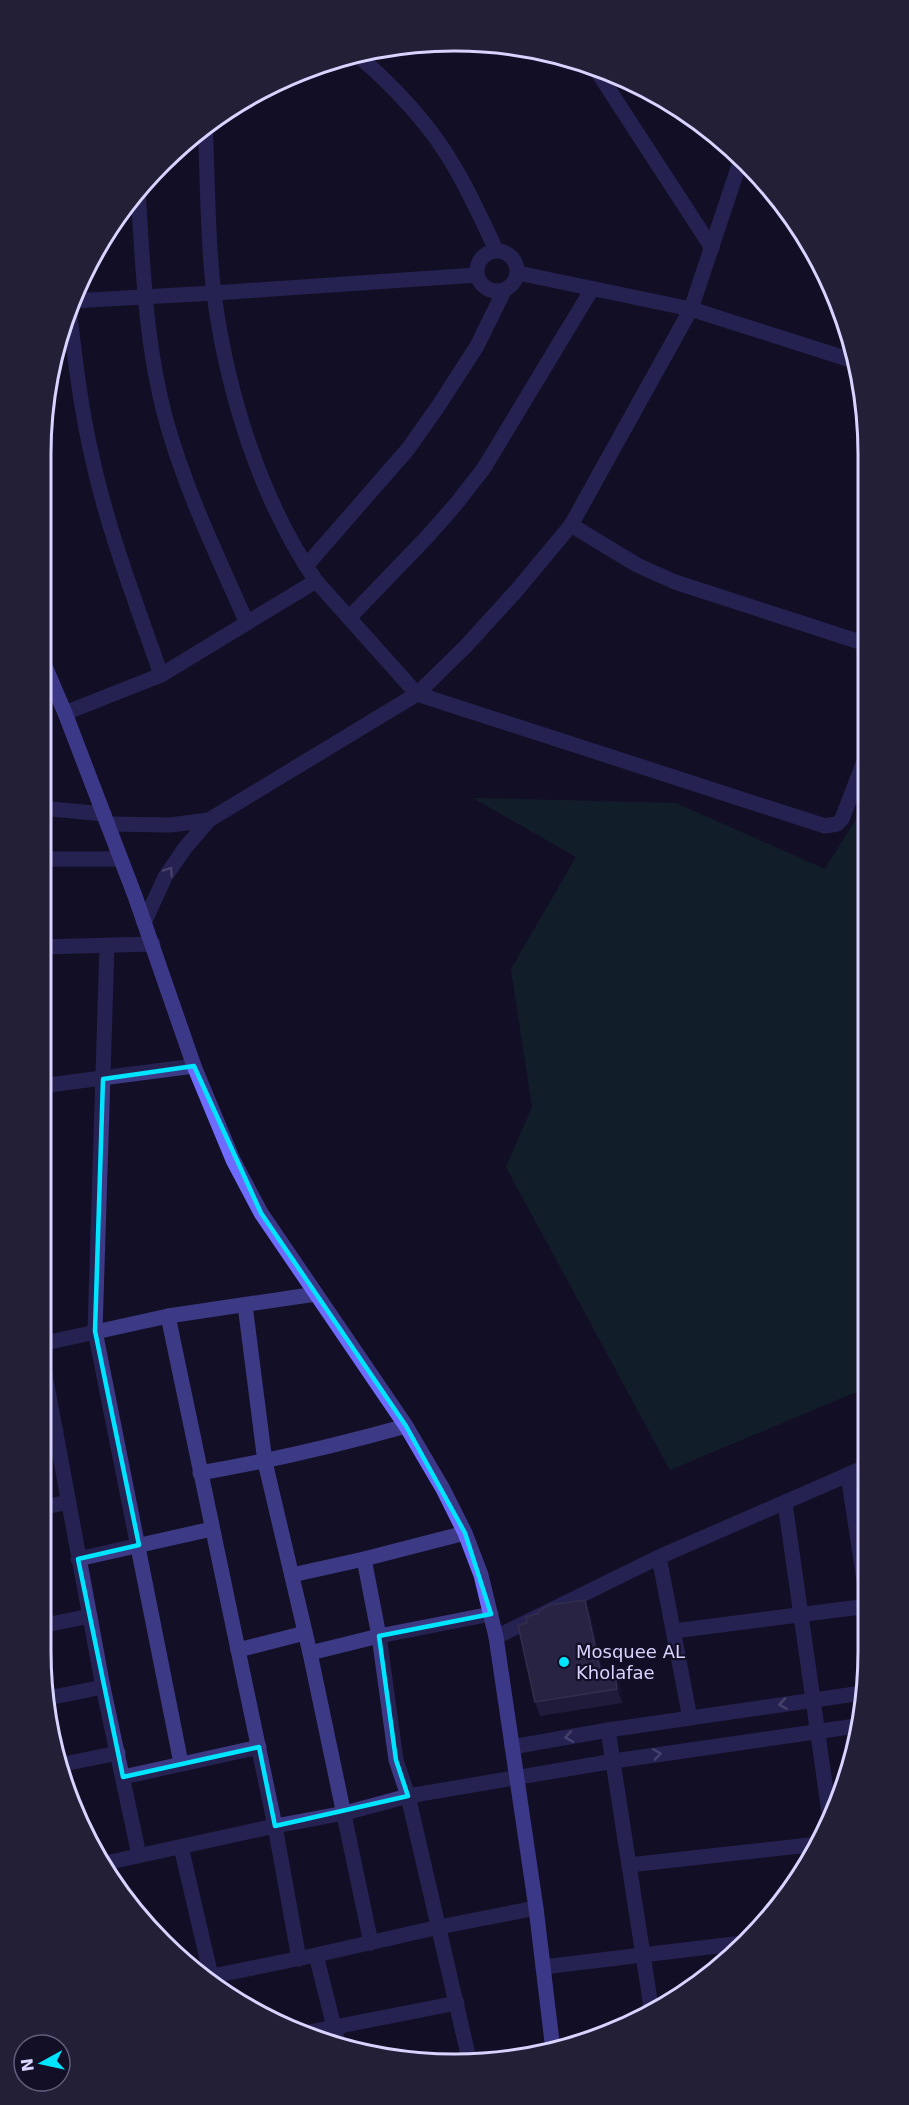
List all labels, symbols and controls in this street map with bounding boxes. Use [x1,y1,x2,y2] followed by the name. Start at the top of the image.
[162,866,173,877] one-way arrow
[576,1641,685,1683] place label: Mosquee AL Kholafae
[557,1655,571,1669] marker: Mosquee AL Kholafae
[778,1698,788,1710] one-way arrow
[565,1730,575,1743] one-way arrow
[652,1749,661,1761] one-way arrow
[12,2033,72,2093] north arrow
[17,2057,38,2073] text: N

